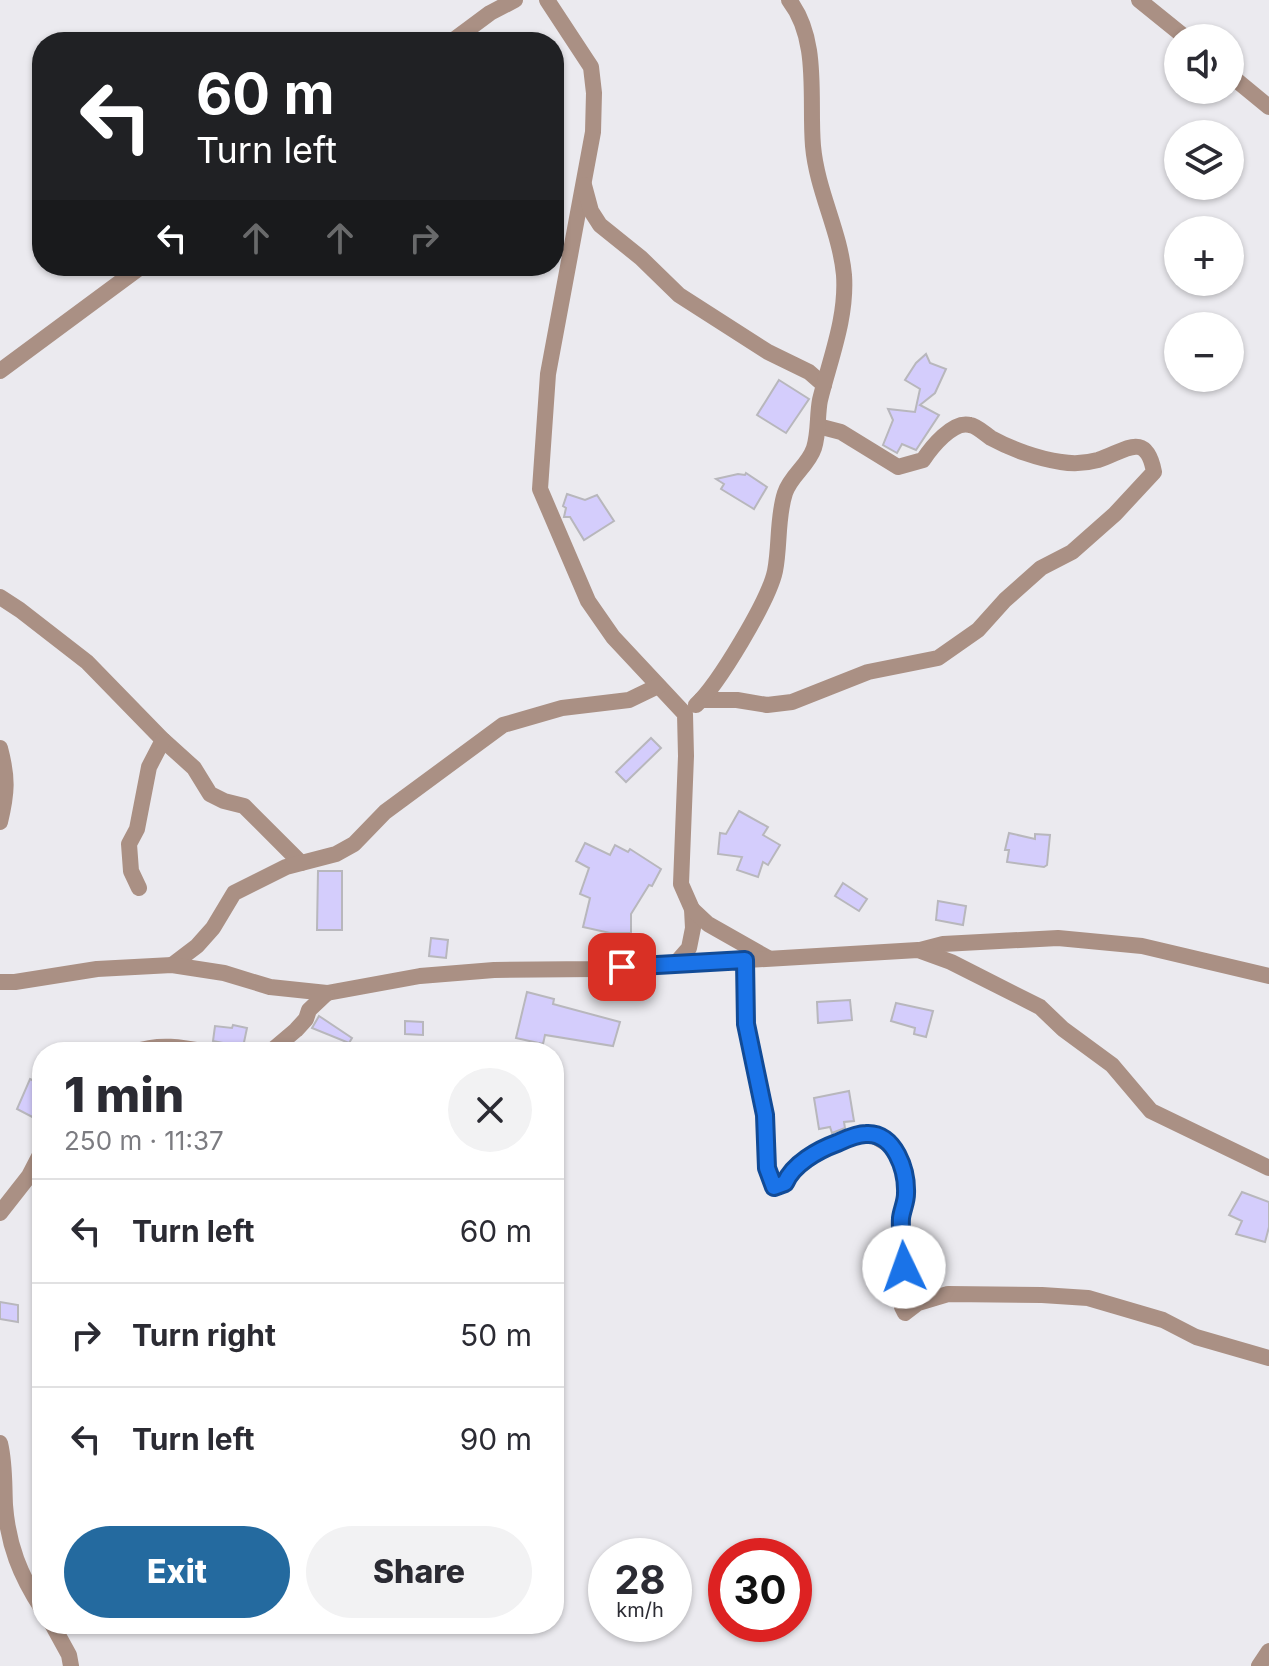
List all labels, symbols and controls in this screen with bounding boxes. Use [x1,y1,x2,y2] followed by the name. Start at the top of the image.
[1164,24,1244,392] map controls
[1164,24,1244,104] button: sound
[196,60,335,128] text: 60 m
[64,64,168,168] icon: left
[1164,120,1244,200] button: layers
[196,128,337,172] text: Turn left
[150,216,194,260] icon: left
[234,216,278,260] icon: ahead
[318,216,362,260] icon: ahead
[402,216,446,260] icon: right
[1164,216,1244,296] button: +
[1164,312,1244,392] button: −
[588,933,656,1001] pin
[600,945,644,989] icon: arrive
[64,1065,184,1124] text: 1 min
[448,1068,532,1152] button: close
[64,1125,224,1156] text: 250 m · 11:37
[64,1209,108,1253] icon: left
[132,1213,254,1249] text: Turn left
[460,1213,532,1249] text: 60 m
[862,1225,946,1309] position arrow
[64,1313,108,1357] icon: right
[132,1317,276,1353] text: Turn right
[460,1317,532,1353] text: 50 m
[64,1417,108,1461] icon: left
[132,1421,254,1457] text: Turn left
[460,1421,532,1457] text: 90 m
[64,1526,290,1618] button: Exit
[306,1526,532,1618] button: Share
[708,1538,812,1642] speed limit sign: 30
[614,1555,666,1604] text: 28
[616,1598,664,1622] text: km/h

